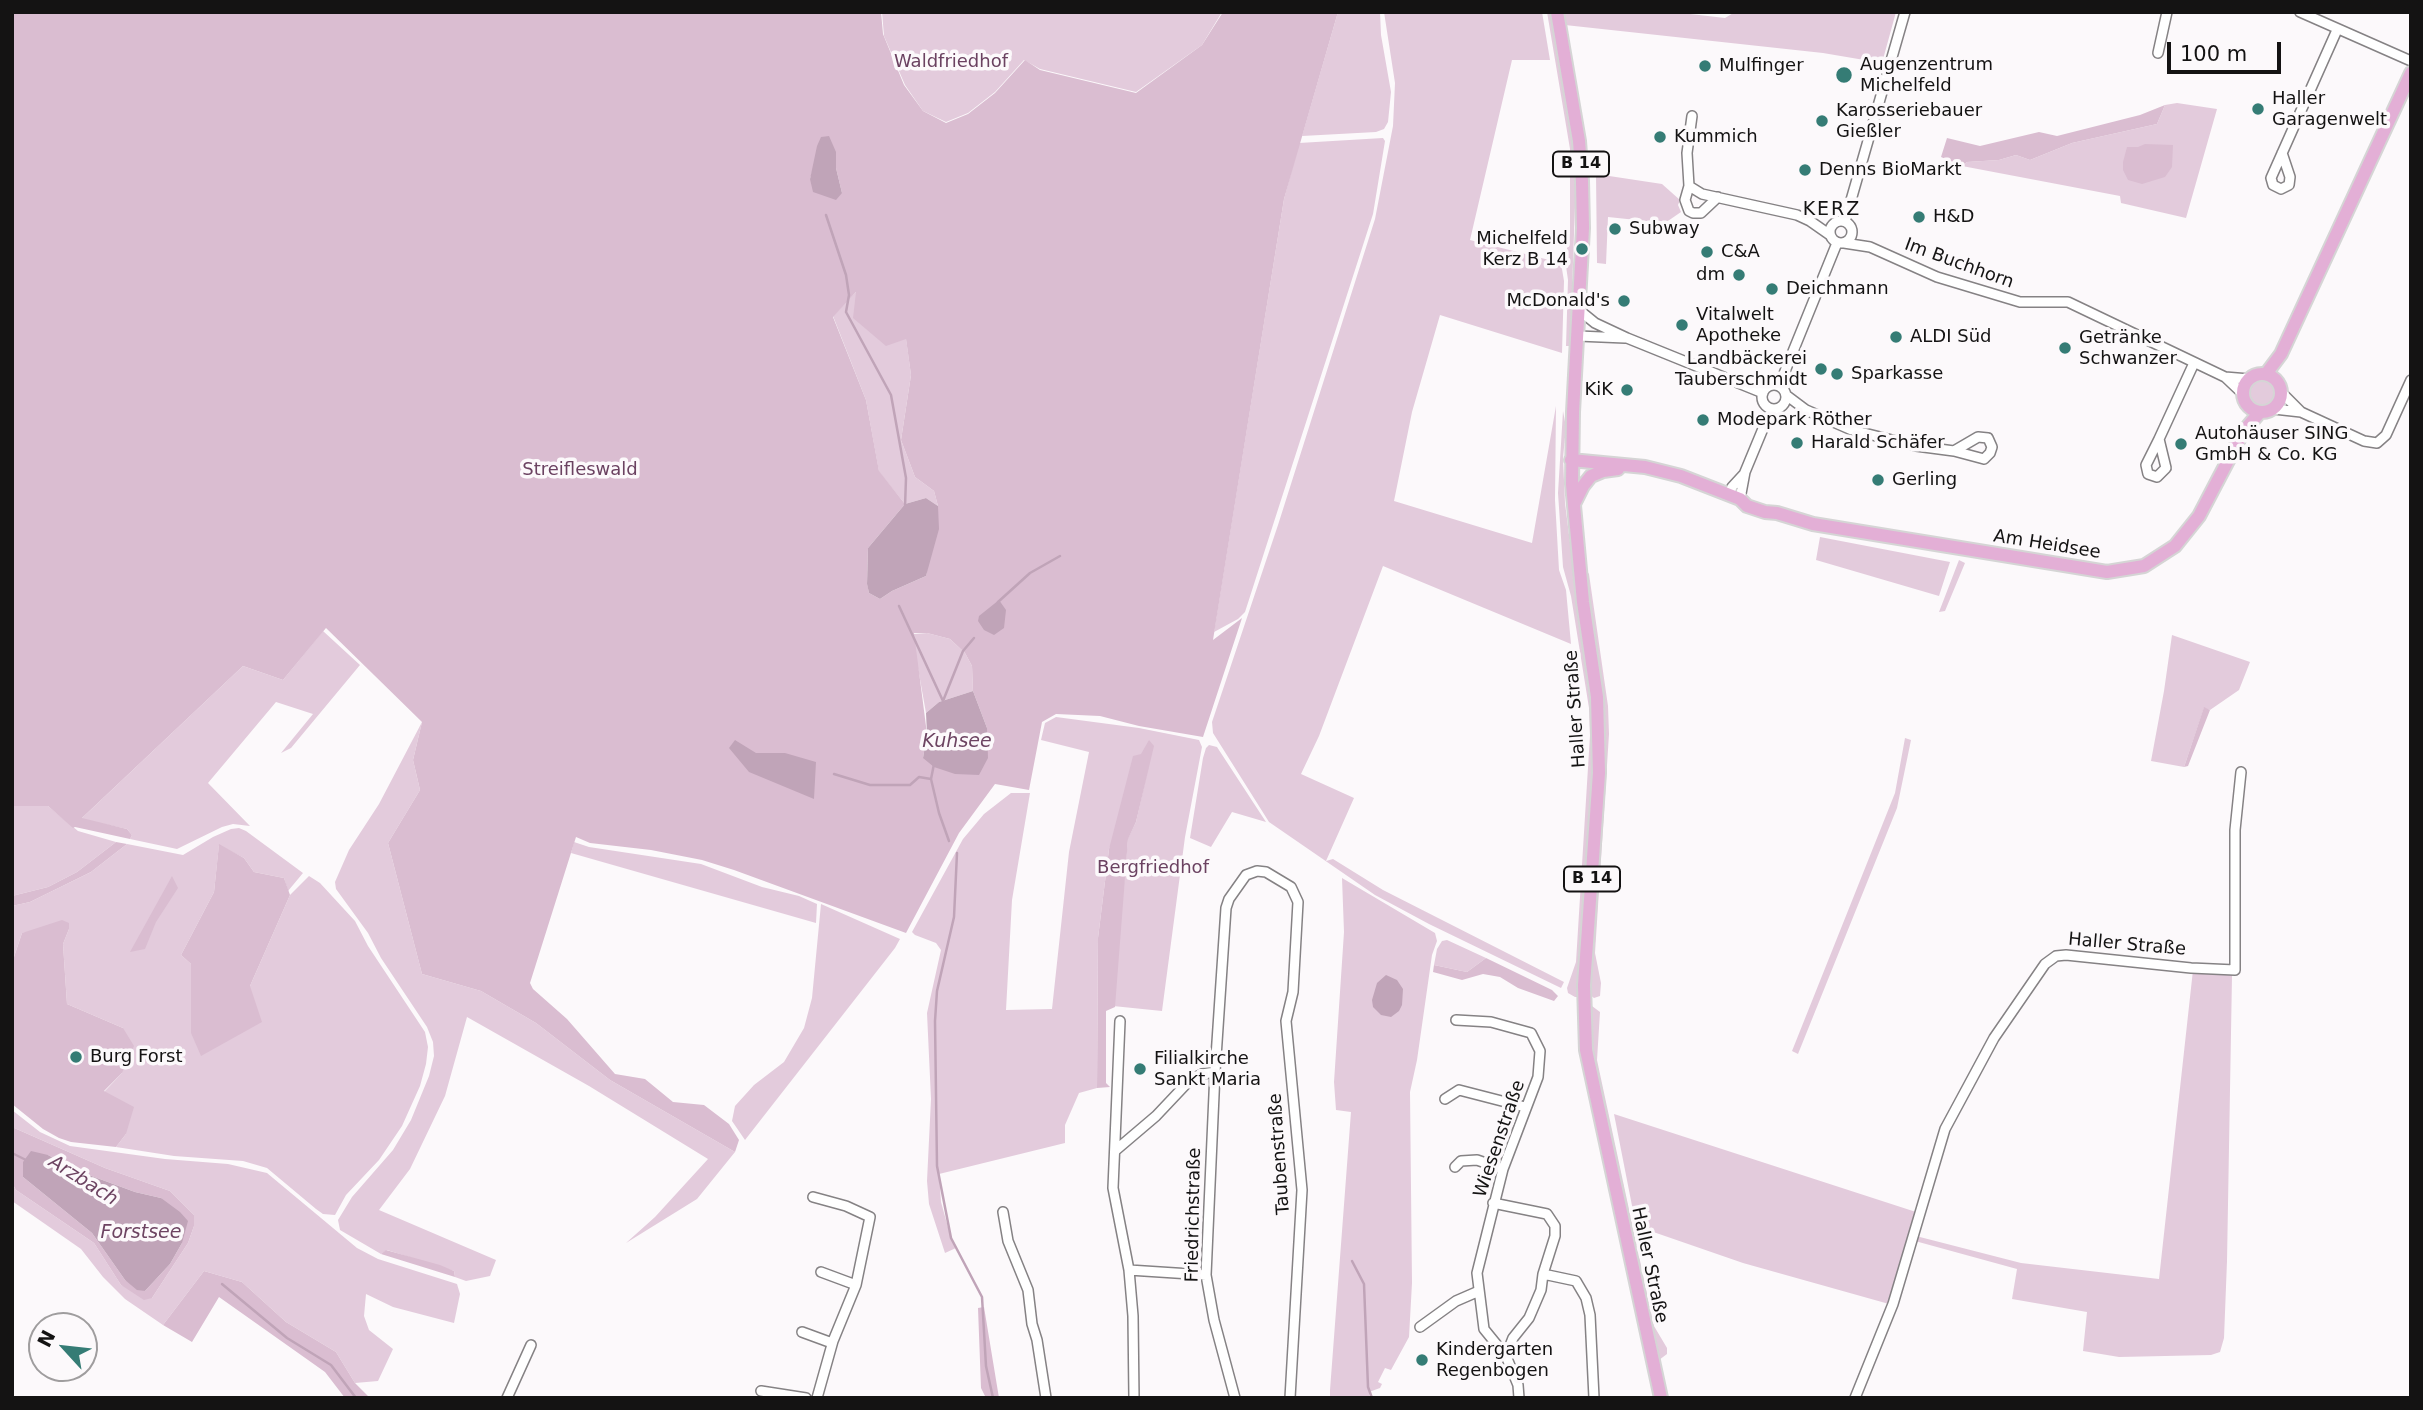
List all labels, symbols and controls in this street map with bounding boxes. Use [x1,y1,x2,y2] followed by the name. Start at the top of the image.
[2171,28,2285,72] scale bar
[2180,42,2247,66] text: 100 m
[894,51,1008,73] park label: Waldfriedhof
[1860,54,1993,96] place label: Augenzentrum Michelfeld
[1719,55,1804,77] place label: Mulfinger
[1697,58,1713,74] marker: Mulfinger
[1834,65,1854,85] marker: Augenzentrum Michelfeld
[2272,88,2387,130] place label: Haller Garagenwelt
[1836,100,1982,142] place label: Karosseriebauer Gießler
[2250,101,2266,117] marker: Haller Garagenwelt
[1814,113,1830,129] marker: Karosseriebauer Gießler
[1674,126,1758,148] place label: Kummich
[1652,129,1668,145] marker: Kummich
[1553,152,1609,176] road number: B 14
[1819,159,1962,181] place label: Denns BioMarkt
[1797,162,1813,178] marker: Denns BioMarkt
[1803,199,1861,221] district label: KERZ
[1933,206,1974,228] place label: H&D
[1911,209,1927,225] marker: H&D
[1629,218,1700,240] place label: Subway
[1607,221,1623,237] marker: Subway
[1476,228,1568,270] place label: Michelfeld Kerz B 14
[1901,234,2017,294] street label: Im Buchhorn
[1574,241,1590,257] marker: Michelfeld Kerz B 14
[1721,241,1760,263] place label: C&A
[1699,244,1715,260] marker: C&A
[1696,264,1725,286] place label: dm
[1731,267,1747,283] marker: dm
[1786,278,1889,300] place label: Deichmann
[1764,281,1780,297] marker: Deichmann
[1507,290,1610,312] place label: McDonald's
[1616,293,1632,309] marker: McDonald's
[1696,304,1781,346] place label: Vitalwelt Apotheke
[1674,317,1690,333] marker: Vitalwelt Apotheke
[1910,326,1991,348] place label: ALDI Süd
[2079,327,2177,370] place label: Getränke Schwanzer
[1888,329,1904,345] marker: ALDI Süd
[2057,340,2073,356] marker: Getränke Schwanzer
[1675,348,1807,390] place label: Landbäckerei Tauberschmidt
[1813,361,1829,377] marker: Landbäckerei Tauberschmidt
[1851,363,1943,385] place label: Sparkasse
[1829,366,1845,382] marker: Sparkasse
[1584,379,1613,401] place label: KiK
[1619,382,1635,398] marker: KiK
[1717,409,1872,431] place label: Modepark Röther
[1695,412,1711,428] marker: Modepark Röther
[2195,423,2348,466] place label: Autohäuser SING GmbH & Co. KG
[1811,432,1945,454] place label: Harald Schäfer
[1789,435,1805,451] marker: Harald Schäfer
[2173,436,2189,452] marker: Autohäuser SING GmbH & Co. KG
[522,459,638,481] park label: Streifleswald
[1892,469,1957,491] place label: Gerling
[1870,472,1886,488] marker: Gerling
[1992,526,2102,564] street label: Am Heidsee
[1561,649,1591,769] street label: Haller Straße
[922,731,992,753] water label: Kuhsee
[1097,857,1209,879] park label: Bergfriedhof
[1564,866,1620,892] road number: B 14
[2067,929,2187,961] street label: Haller Straße
[90,1046,183,1068] place label: Burg Forst
[1154,1048,1261,1090] place label: Filialkirche Sankt Maria
[68,1049,84,1065] marker: Burg Forst
[1132,1061,1148,1077] marker: Filialkirche Sankt Maria
[1470,1078,1530,1200] street label: Wiesenstraße
[1265,1093,1295,1215] street label: Taubenstraße
[1182,1147,1206,1283] street label: Friedrichstraße
[44,1151,122,1211] water label: Arzbach
[1626,1205,1672,1325] street label: Haller Straße
[101,1222,181,1244] water label: Forstsee
[28,1312,98,1382] north arrow
[33,1326,59,1350] text: N
[1436,1339,1553,1382] place label: Kindergarten Regenbogen
[1414,1352,1430,1368] marker: Kindergarten Regenbogen

